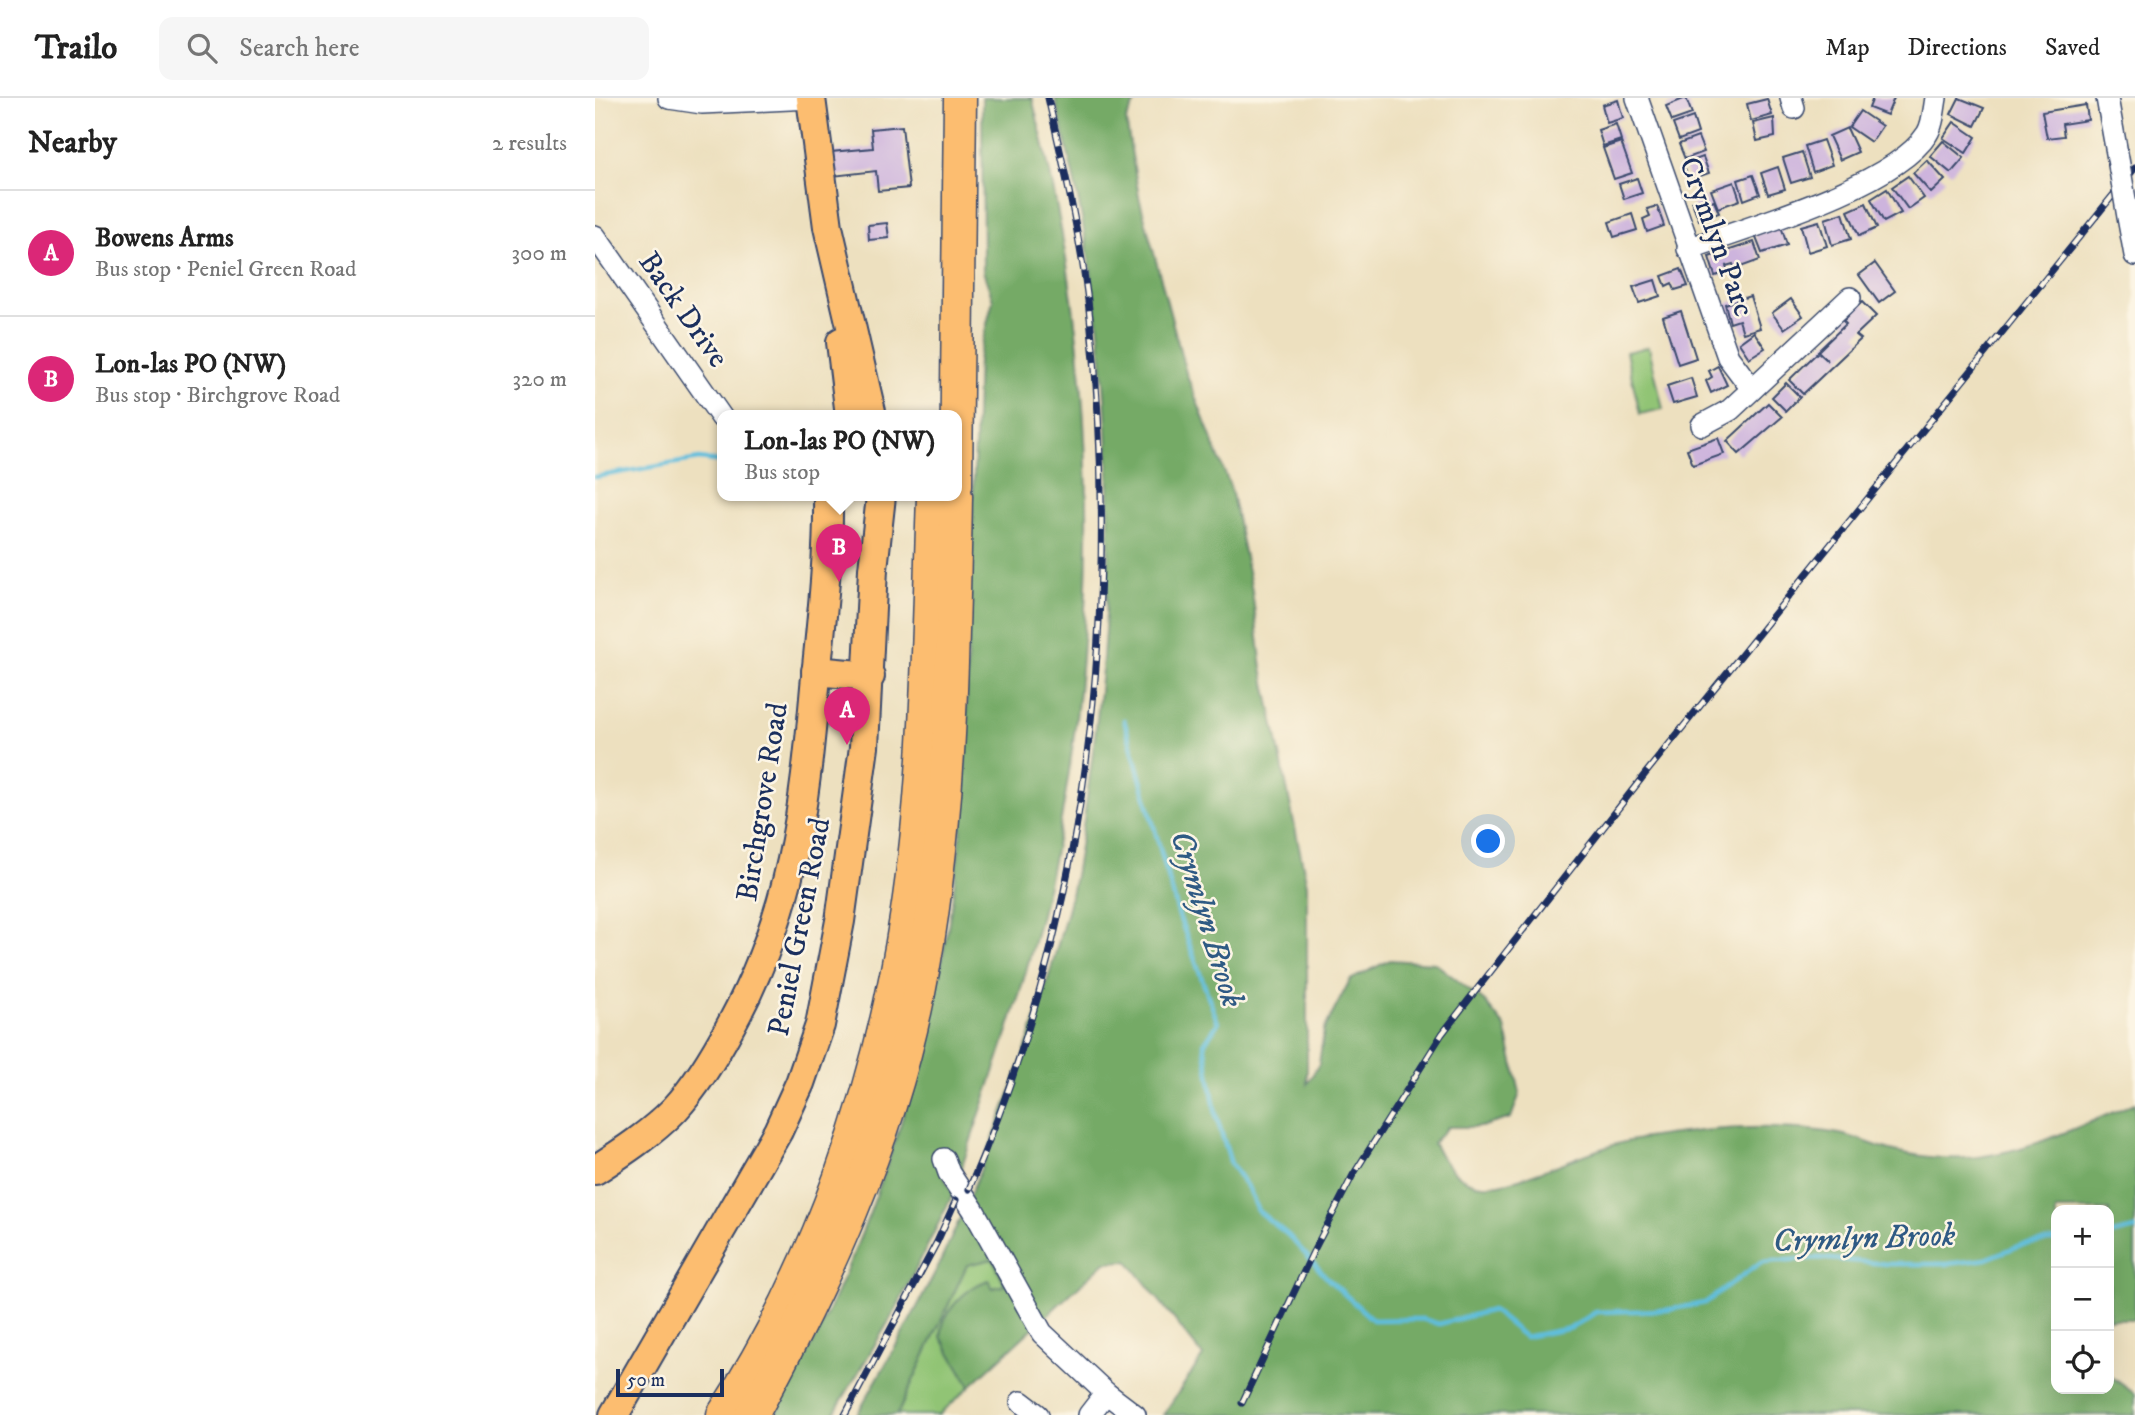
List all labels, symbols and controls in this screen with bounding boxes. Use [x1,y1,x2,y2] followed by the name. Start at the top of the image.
[159,17,649,80] search box
[35,28,117,69] text: Trailo
[183,29,221,67] icon: search
[239,32,359,65] text: Search here
[1825,33,1870,63] text: Map
[1908,33,2007,63] text: Directions
[2045,33,2100,63] text: Saved
[28,125,117,162] text: Nearby
[492,129,567,158] text: 2 results
[1670,152,1762,322] street label: Crymlyn Parc
[95,222,234,255] text: Bowens Arms
[44,239,58,268] text: A
[511,239,567,268] text: 300 m
[630,245,736,375] street label: Back Drive
[95,255,357,284] text: Bus stop · Peniel Green Road
[95,348,286,381] text: Lon-las PO (NW)
[44,365,58,394] text: B
[513,365,567,394] text: 320 m
[95,381,340,410] text: Bus stop · Birchgrove Road
[717,410,962,501] popup
[744,425,935,458] text: Lon-las PO (NW)
[744,458,820,487] text: Bus stop
[816,524,862,582] pin: B
[824,687,870,745] pin: A
[729,700,797,904] street label: Birchgrove Road
[761,815,839,1039] street label: Peniel Green Road
[1471,824,1505,858] your location
[1160,826,1252,1013] water label: Crymlyn Brook
[2051,1205,2114,1394] map controls
[2051,1205,2114,1268] button: +
[1772,1216,1957,1262] water label: Crymlyn Brook
[2051,1268,2114,1331] button: −
[2051,1331,2114,1394] button: locate
[616,1366,725,1398] scale bar
[627,1369,665,1392] text: 50 m

